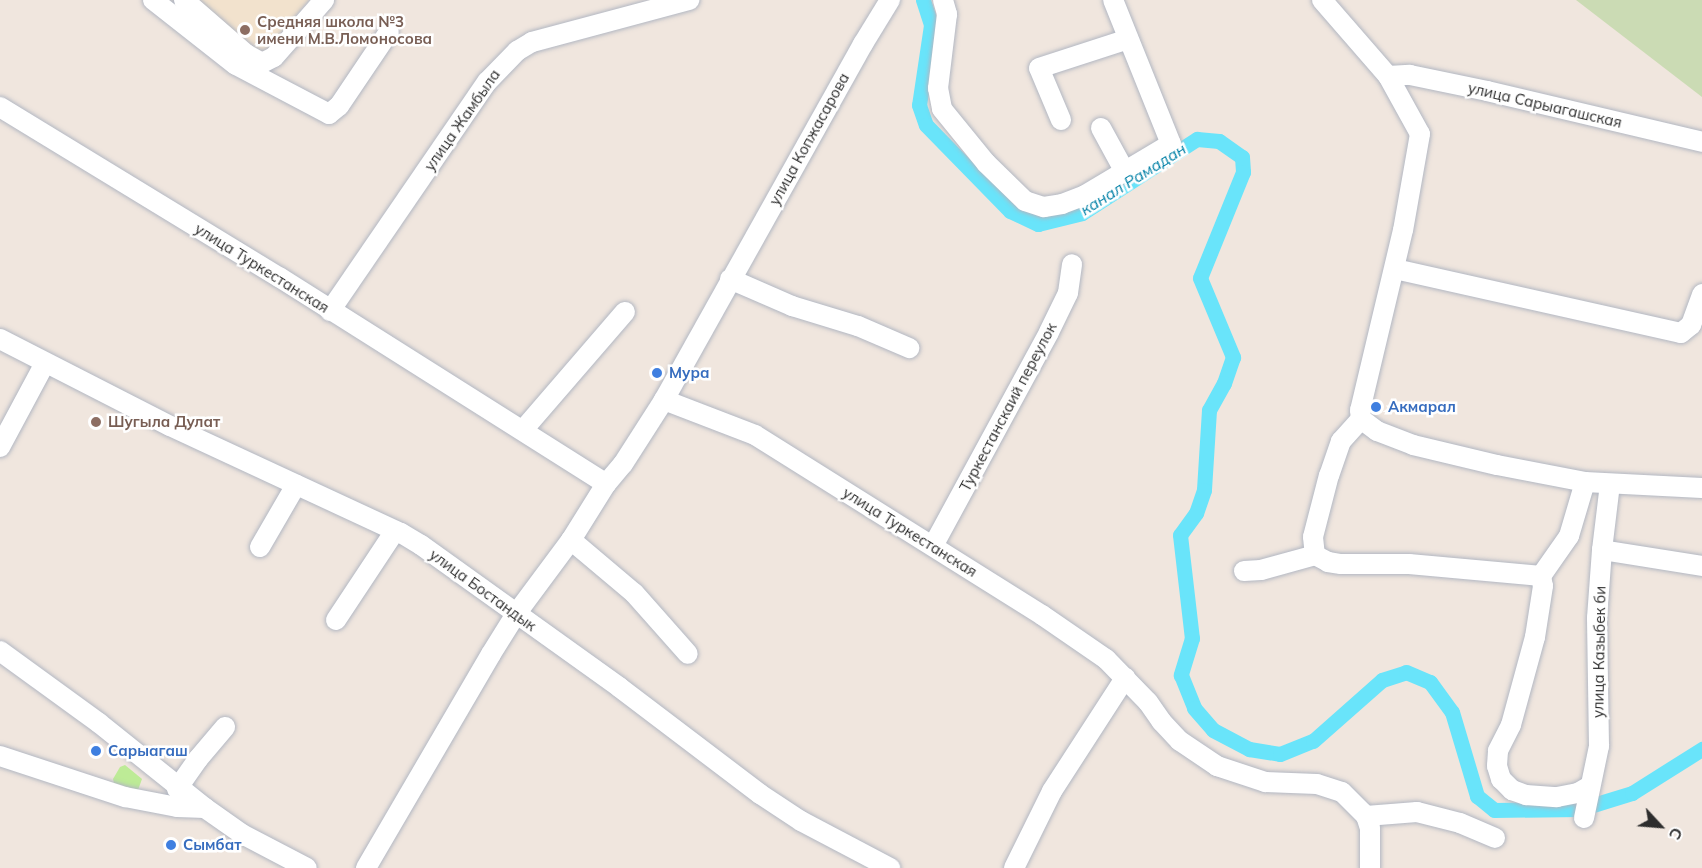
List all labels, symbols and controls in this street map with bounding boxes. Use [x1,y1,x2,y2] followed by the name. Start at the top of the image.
[257,12,432,47] place label: Средняя школа №3 имени М.В.Ломоносова
[238,23,252,37] marker: Средняя школа №3 имени М.В.Ломоносова
[420,66,504,174] street label: улица Жамбыла
[765,70,853,208] street label: улица Копжасарова
[1466,79,1624,131] street label: улица Сарыагашская
[1077,139,1189,219] water label: канал Рамадан
[192,219,332,317] street label: улица Туркестанская
[956,320,1060,494] street label: Туркестанскаий переулок
[669,364,709,382] place label: Мура
[650,366,664,380] marker: Мура
[1388,398,1456,416] place label: Акмарал
[1369,400,1383,414] marker: Акмарал
[108,413,220,431] place label: Шугыла Дулат
[89,415,103,429] marker: Шугыла Дулат
[840,483,980,581] street label: улица Туркестанская
[426,545,540,635] street label: улица Бостандык
[1589,586,1609,718] street label: улица Казыбек би
[108,742,188,760] place label: Сарыагаш
[89,744,103,758] marker: Сарыагаш
[1630,796,1690,856] north arrow
[1665,825,1688,843] text: С
[183,836,241,854] place label: Сымбат
[164,838,178,852] marker: Сымбат

